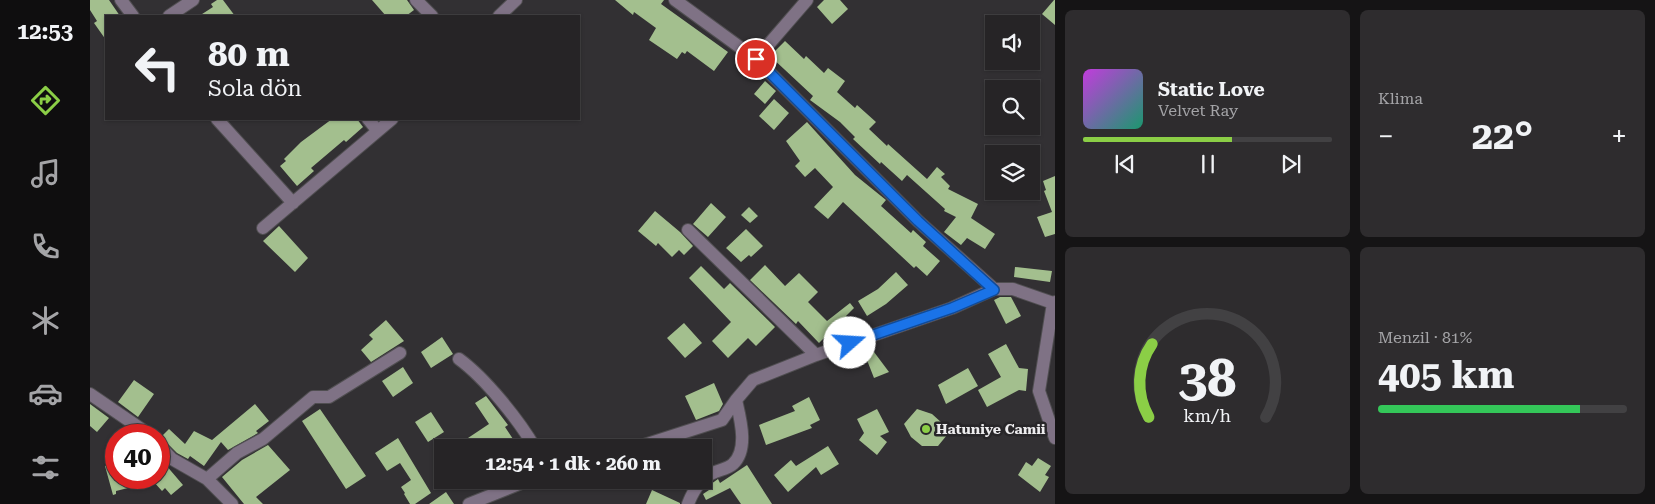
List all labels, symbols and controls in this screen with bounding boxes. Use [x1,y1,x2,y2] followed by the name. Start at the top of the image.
[985,15,1040,200] map controls
[985,15,1040,70] button: sound
[17,19,73,44] text: 12:53
[208,34,290,75] text: 80 m
[125,35,190,100] icon: left
[735,38,777,80] pin
[742,45,770,73] icon: arrive
[208,76,302,101] text: Sola dön
[1158,78,1265,101] text: Static Love
[985,80,1040,135] button: search
[28,83,63,118] icon: directions
[1378,89,1423,108] text: Klima
[1158,101,1238,120] text: Velvet Ray
[1472,114,1533,158] text: 22°
[1378,120,1394,153] text: −
[1611,120,1627,153] text: +
[985,145,1040,200] button: layers
[1111,150,1139,178] icon: previous
[1194,150,1222,178] icon: pause
[1277,150,1305,178] icon: next
[28,156,63,191] icon: music
[28,229,63,264] icon: phone
[28,303,63,338] icon: climate
[823,316,875,368] position arrow
[1378,328,1472,347] text: Menzil · 81%
[1178,348,1237,409] text: 38
[1378,353,1514,397] text: 405 km
[28,376,63,411] icon: car
[1184,405,1232,426] text: km/h
[936,421,1046,437] place label: Hatuniye Camii
[920,423,932,435] marker: Hatuniye Camii
[105,424,170,489] speed limit sign: 40
[28,450,63,485] icon: filters
[485,452,661,475] text: 12:54 · 1 dk · 260 m

